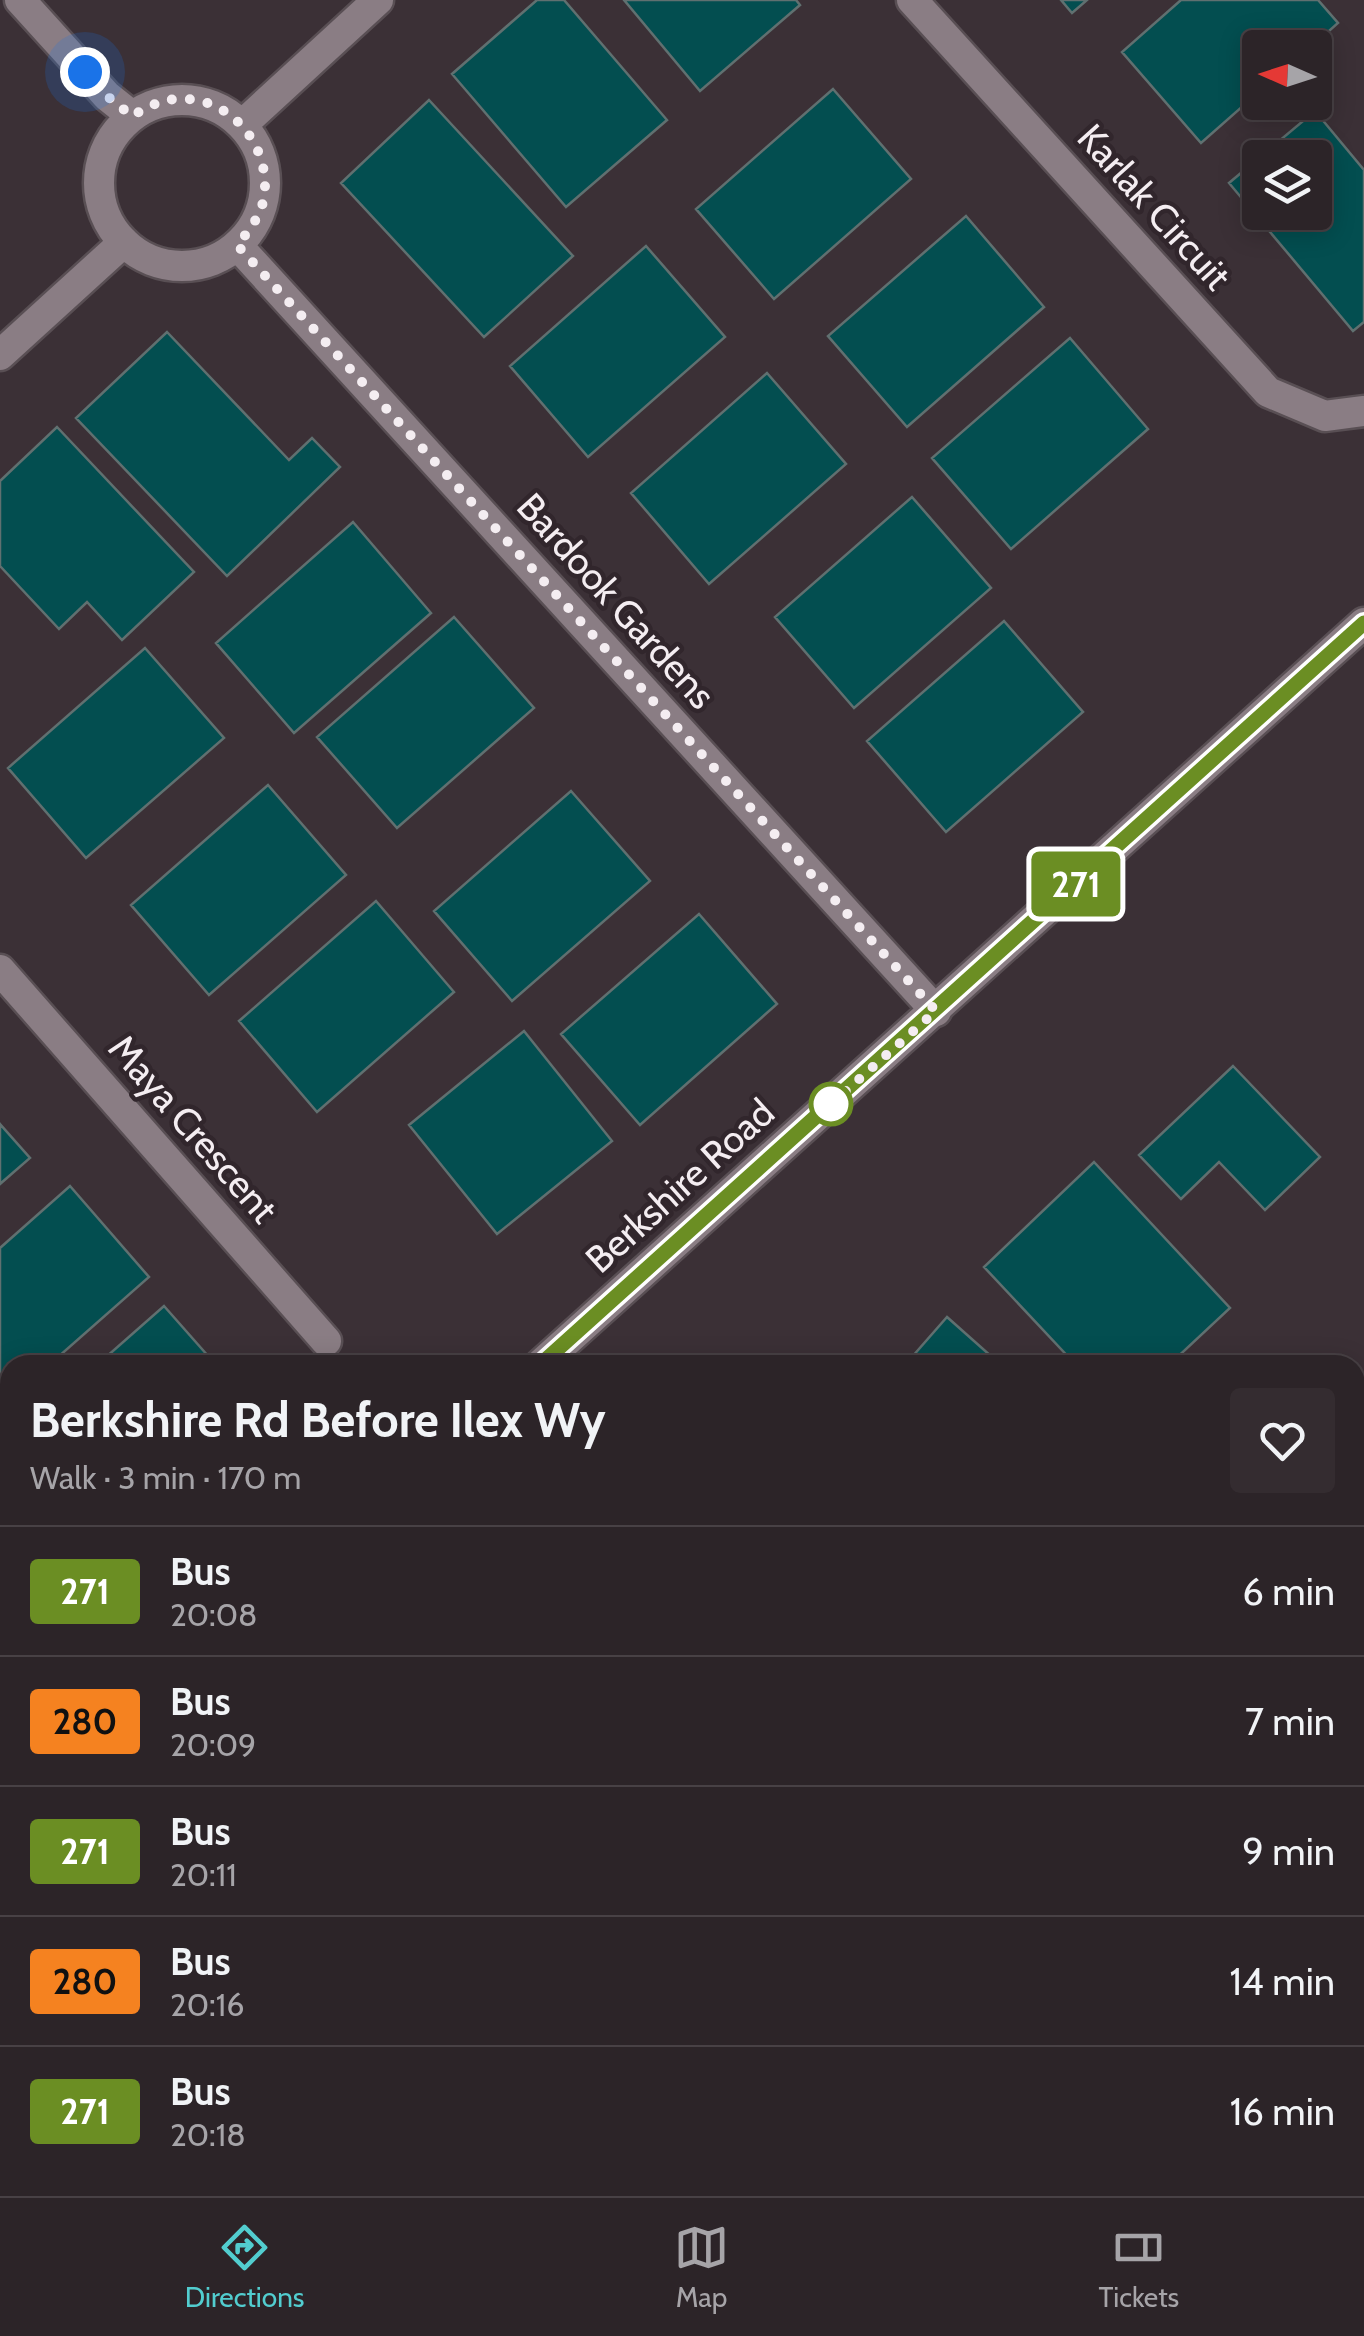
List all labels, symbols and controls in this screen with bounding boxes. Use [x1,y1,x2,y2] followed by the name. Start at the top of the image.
[1242,30,1332,120] north arrow
[1242,30,1332,230] map controls
[60,47,110,97] your location
[1068,114,1241,299] street label: Karlak Circuit
[1242,140,1332,230] button: layers
[507,483,725,718] street label: Bardook Gardens
[1018,852,1134,916] line badge: 271
[1051,863,1101,906] text: 271
[99,1025,288,1232] street label: Maya Crescent
[810,1083,852,1125] unlabelled marker
[576,1089,784,1283] street label: Berkshire Road
[1230,1388,1335,1493] button: heart
[30,1391,606,1449] text: Berkshire Rd Before Ilex Wy
[30,1458,301,1497] text: Walk · 3 min · 170 m
[170,1548,231,1595] text: Bus
[1242,1568,1335,1615] text: 6 min
[60,1570,110,1613] text: 271
[170,1595,258,1634] text: 20:08
[170,1678,231,1725] text: Bus
[1245,1698,1335,1745] text: 7 min
[53,1700,117,1743] text: 280
[170,1725,256,1764] text: 20:09
[170,1808,231,1855] text: Bus
[1242,1828,1335,1875] text: 9 min
[60,1830,110,1873] text: 271
[170,1855,237,1894] text: 20:11
[170,1938,231,1985] text: Bus
[1229,1958,1335,2005] text: 14 min
[53,1960,117,2003] text: 280
[170,1985,244,2024] text: 20:16
[170,2068,231,2115] text: Bus
[1230,2088,1335,2135] text: 16 min
[60,2090,110,2133] text: 271
[170,2115,246,2154] text: 20:18
[185,2220,304,2314] tab: Directions
[674,2220,729,2314] tab: Map
[1099,2220,1179,2314] tab: Tickets

